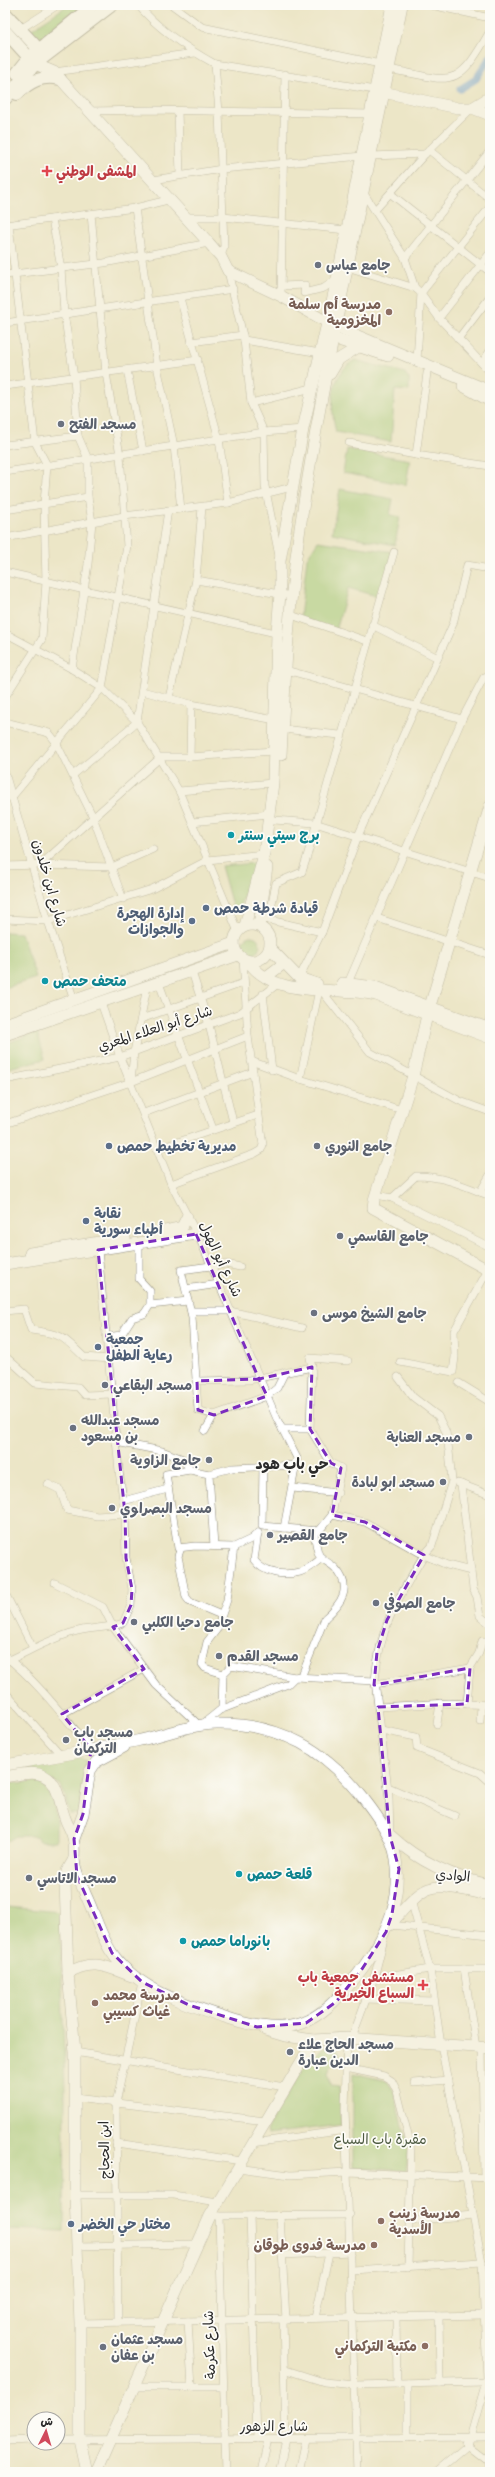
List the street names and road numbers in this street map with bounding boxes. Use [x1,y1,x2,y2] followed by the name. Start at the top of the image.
[28,837,71,929] street label: شارع ابن خلدون
[95,1001,215,1057] street label: شارع أبو العلاء المعري
[195,1218,246,1300] street label: شارع أبو الهول
[435,1865,471,1887] street label: الوادي
[94,2121,115,2179] street label: ابن الحجاج
[199,2310,220,2380] street label: شارع عكرمة
[239,2417,308,2436] street label: شارع الزهور

